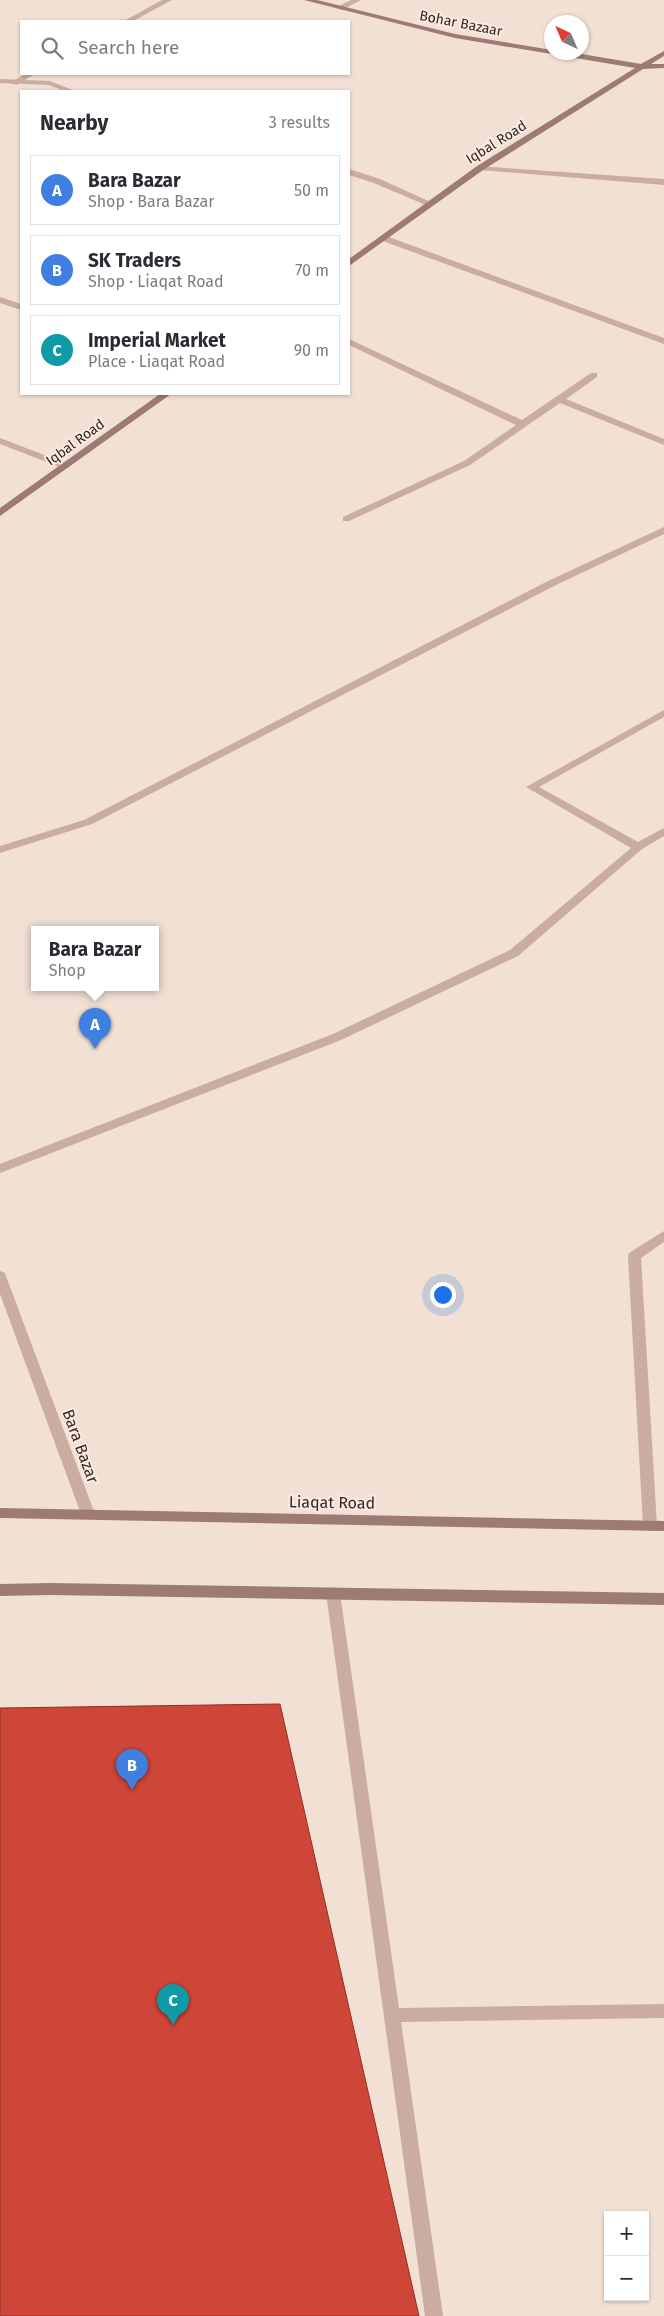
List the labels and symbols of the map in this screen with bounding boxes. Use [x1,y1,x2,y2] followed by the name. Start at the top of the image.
[418,7,504,40] street label: Bohar Bazaar
[544,15,589,60] north arrow
[463,117,530,168] street label: Iqbal Road
[43,415,108,469] street label: Iqbal Road
[79,1008,111,1049] pin: A
[430,1282,456,1308] your location
[58,1407,103,1486] street label: Bara Bazar
[289,1492,375,1513] street label: Liaqat Road
[116,1749,148,1790] pin: B
[157,1984,189,2025] pin: C

